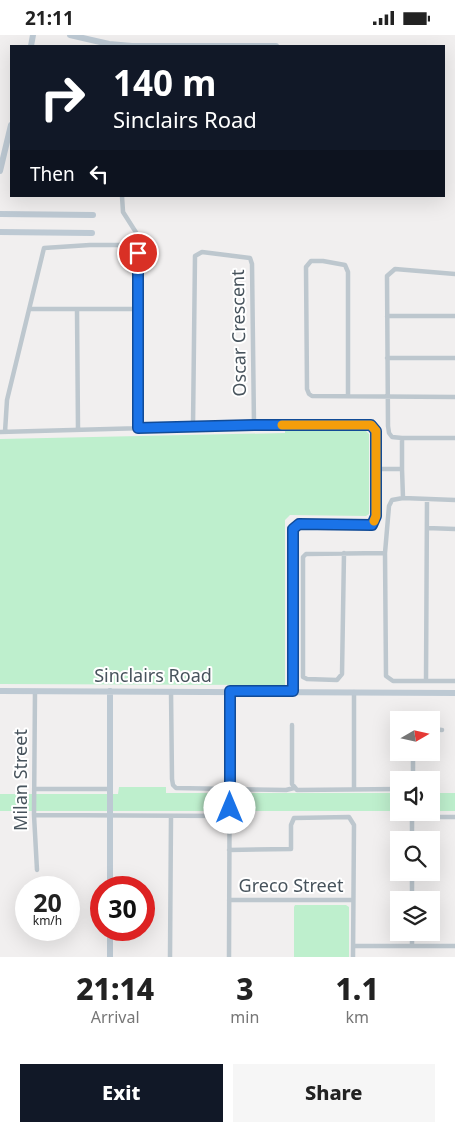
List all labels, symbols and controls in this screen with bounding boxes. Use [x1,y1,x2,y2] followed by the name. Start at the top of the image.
[25,5,74,31] text: 21:11
[113,59,216,106] text: 140 m
[30,65,95,130] icon: right
[113,104,257,134] text: Sinclairs Road
[85,160,113,188] icon: left
[30,161,75,187] text: Then
[117,232,159,274] pin
[124,239,152,267] icon: arrive
[225,269,251,397] street label: Oscar Crescent
[94,663,212,687] street label: Sinclairs Road
[390,711,440,761] north arrow
[390,711,440,941] map controls
[8,729,32,831] street label: Milan Street
[390,771,440,821] button: sound
[203,781,255,833] position arrow
[390,831,440,881] button: search
[239,873,344,897] street label: Greco Street
[90,876,155,941] speed limit sign: 30
[33,885,62,919] text: 20
[390,891,440,941] button: layers
[33,912,62,929] text: km/h
[76,968,154,1009] text: 21:14
[236,968,253,1009] text: 3
[336,968,379,1009] text: 1.1
[91,1006,140,1028] text: Arrival
[230,1006,259,1028] text: min
[345,1006,369,1028] text: km
[20,1064,223,1122] button: Exit
[233,1064,435,1122] button: Share

